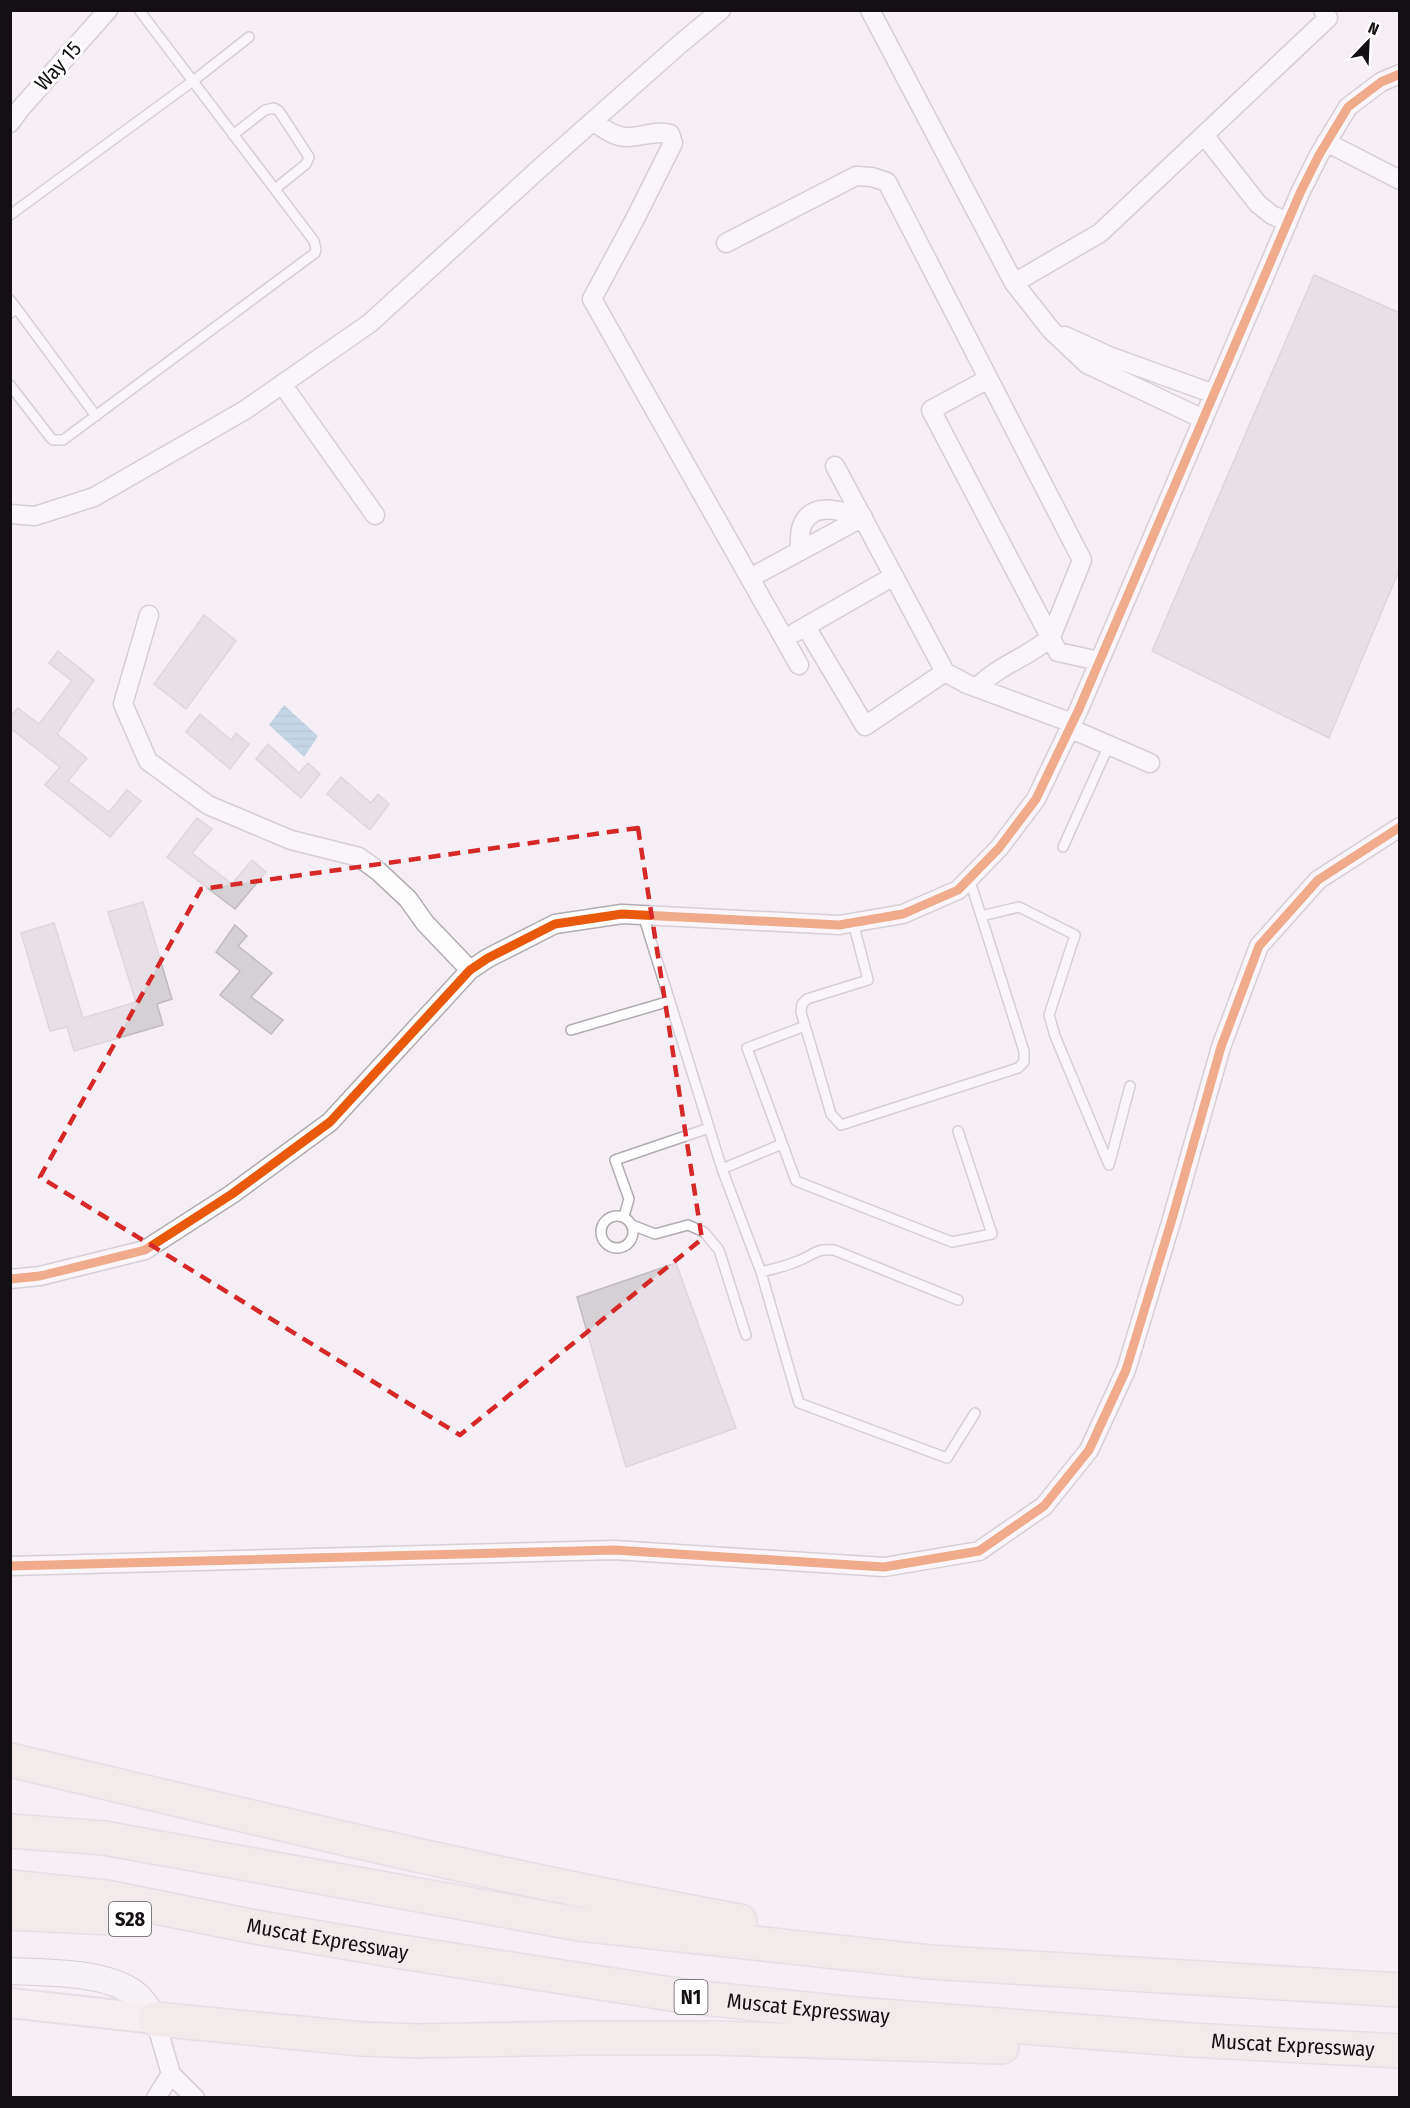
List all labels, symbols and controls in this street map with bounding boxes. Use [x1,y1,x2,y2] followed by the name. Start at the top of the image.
[1338,12,1398,72] north arrow
[1366,18,1382,39] text: N
[29,36,87,96] street label: Way 15
[109,1902,151,1936] road number: S28
[245,1913,411,1966] street label: Muscat Expressway
[674,1980,708,2014] road number: N1
[726,1988,891,2030] street label: Muscat Expressway
[1211,2028,1376,2063] street label: Muscat Expressway

